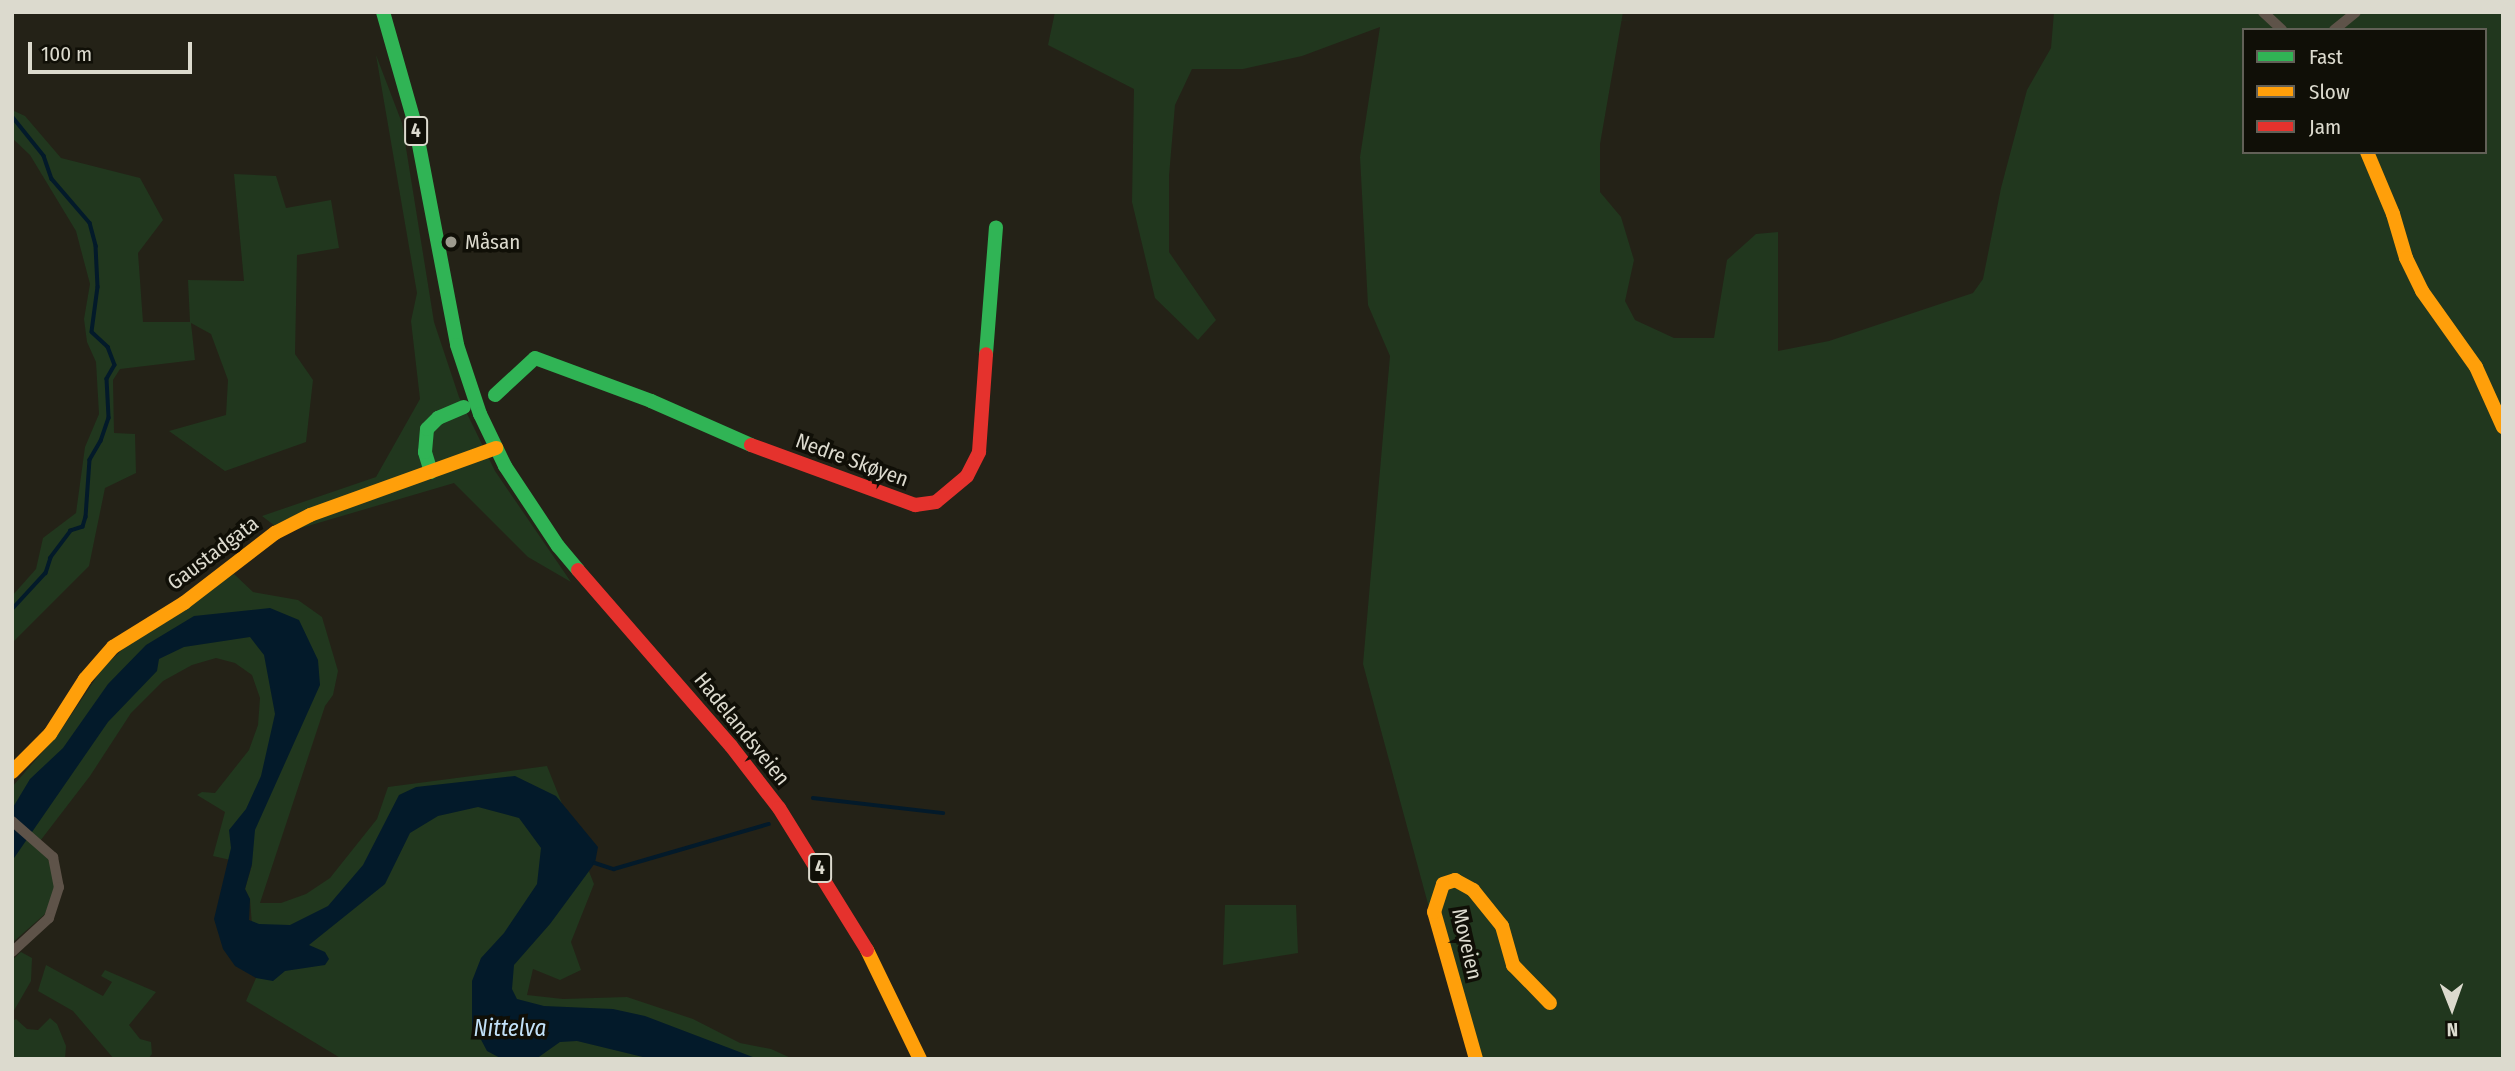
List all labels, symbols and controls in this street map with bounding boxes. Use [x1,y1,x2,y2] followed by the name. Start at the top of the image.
[32,28,196,72] scale bar
[2242,28,2487,154] legend
[41,41,92,67] text: 100 m
[2309,44,2343,70] text: Fast
[2309,79,2350,105] text: Slow
[2309,114,2341,140] text: Jam
[404,116,428,146] road number: 4
[465,229,520,255] place label: Måsan
[443,234,459,250] marker: Måsan
[792,428,912,492] street label: Nedre Skøyen
[163,511,263,595] street label: Gaustadgata
[689,668,795,790] street label: Hadelandsveien
[808,852,832,884] road number: 4
[1447,906,1487,982] street label: Moveien
[2417,973,2487,1043] north arrow
[473,1014,547,1042] water label: Nittelva
[2446,1018,2458,1041] text: N

